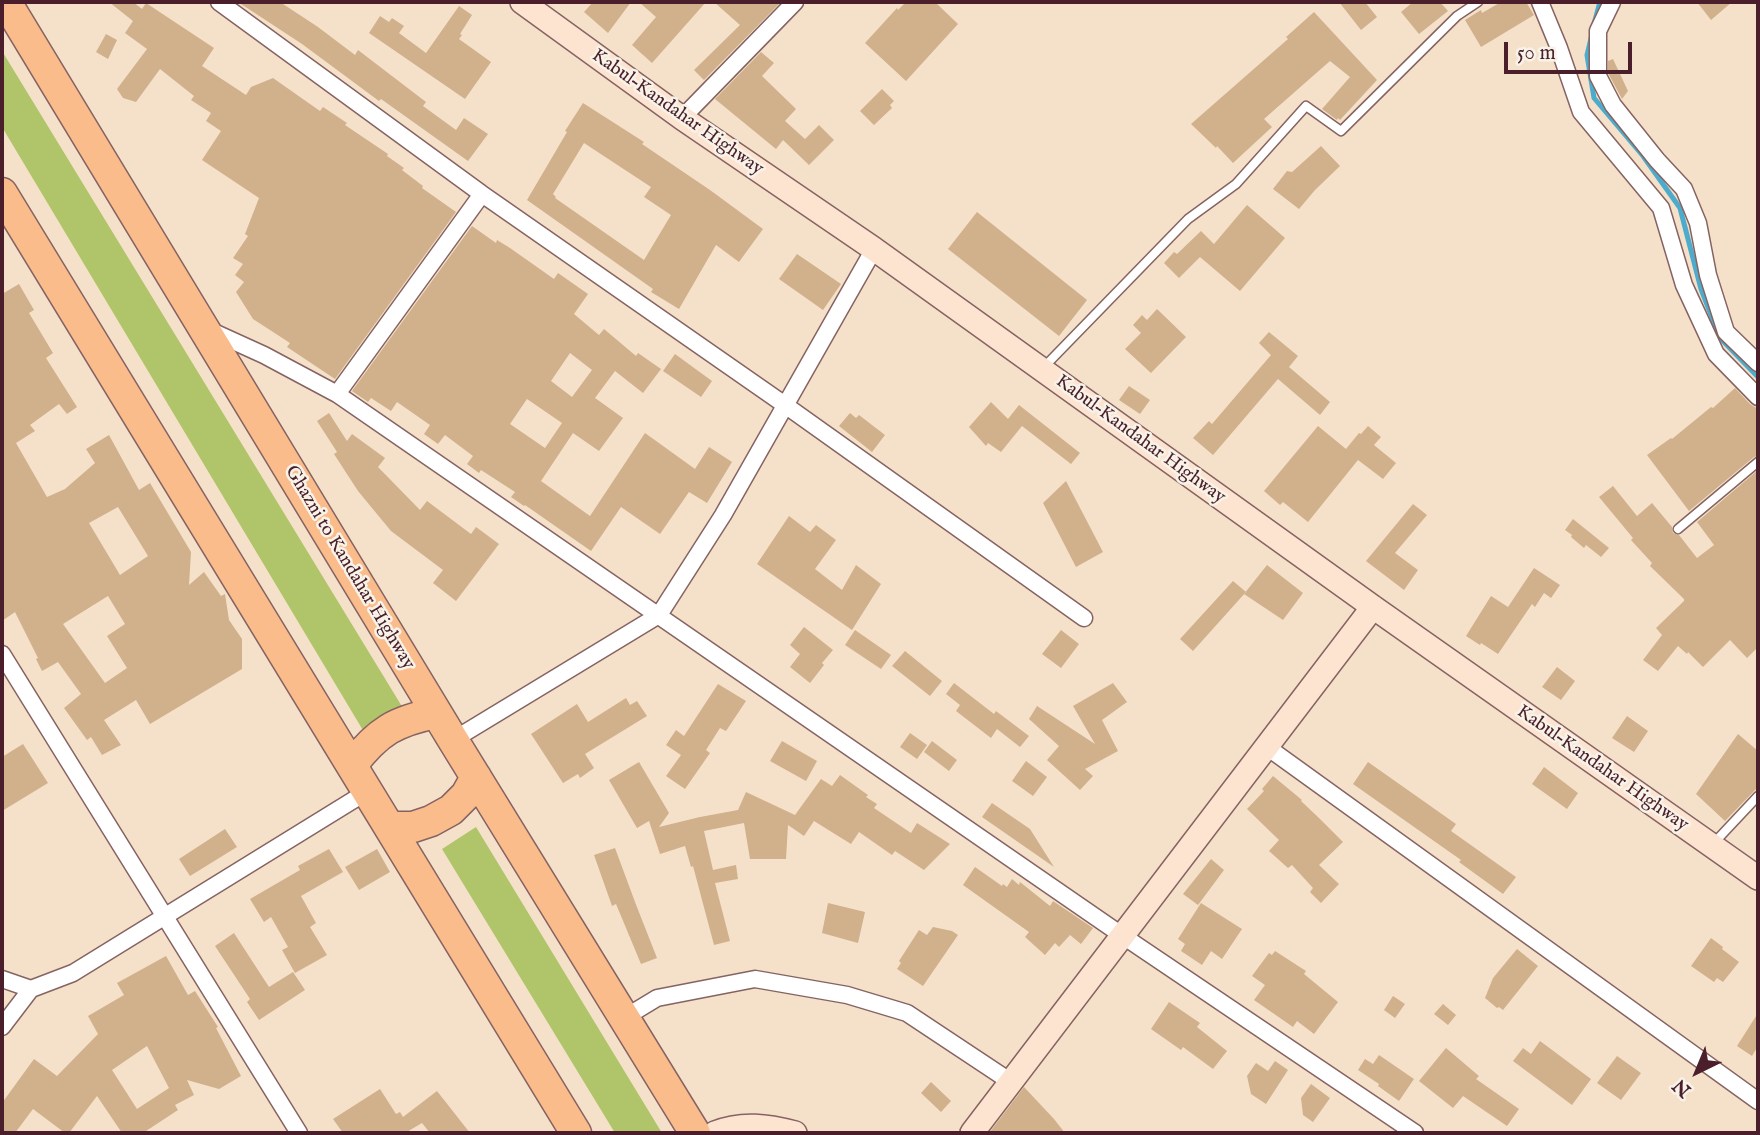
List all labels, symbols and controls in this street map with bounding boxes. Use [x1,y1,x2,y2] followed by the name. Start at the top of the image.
[1508,28,1636,72] scale bar
[1517,40,1556,67] text: 50 m
[587,45,767,181] street label: Kabul–Kandahar Highway
[1051,371,1229,509] street label: Kabul–Kandahar Highway
[279,462,419,674] street label: Ghazni to Kandahar Highway
[1512,701,1692,837] street label: Kabul–Kandahar Highway
[1662,1037,1732,1107] north arrow
[1668,1073,1697,1102] text: N

